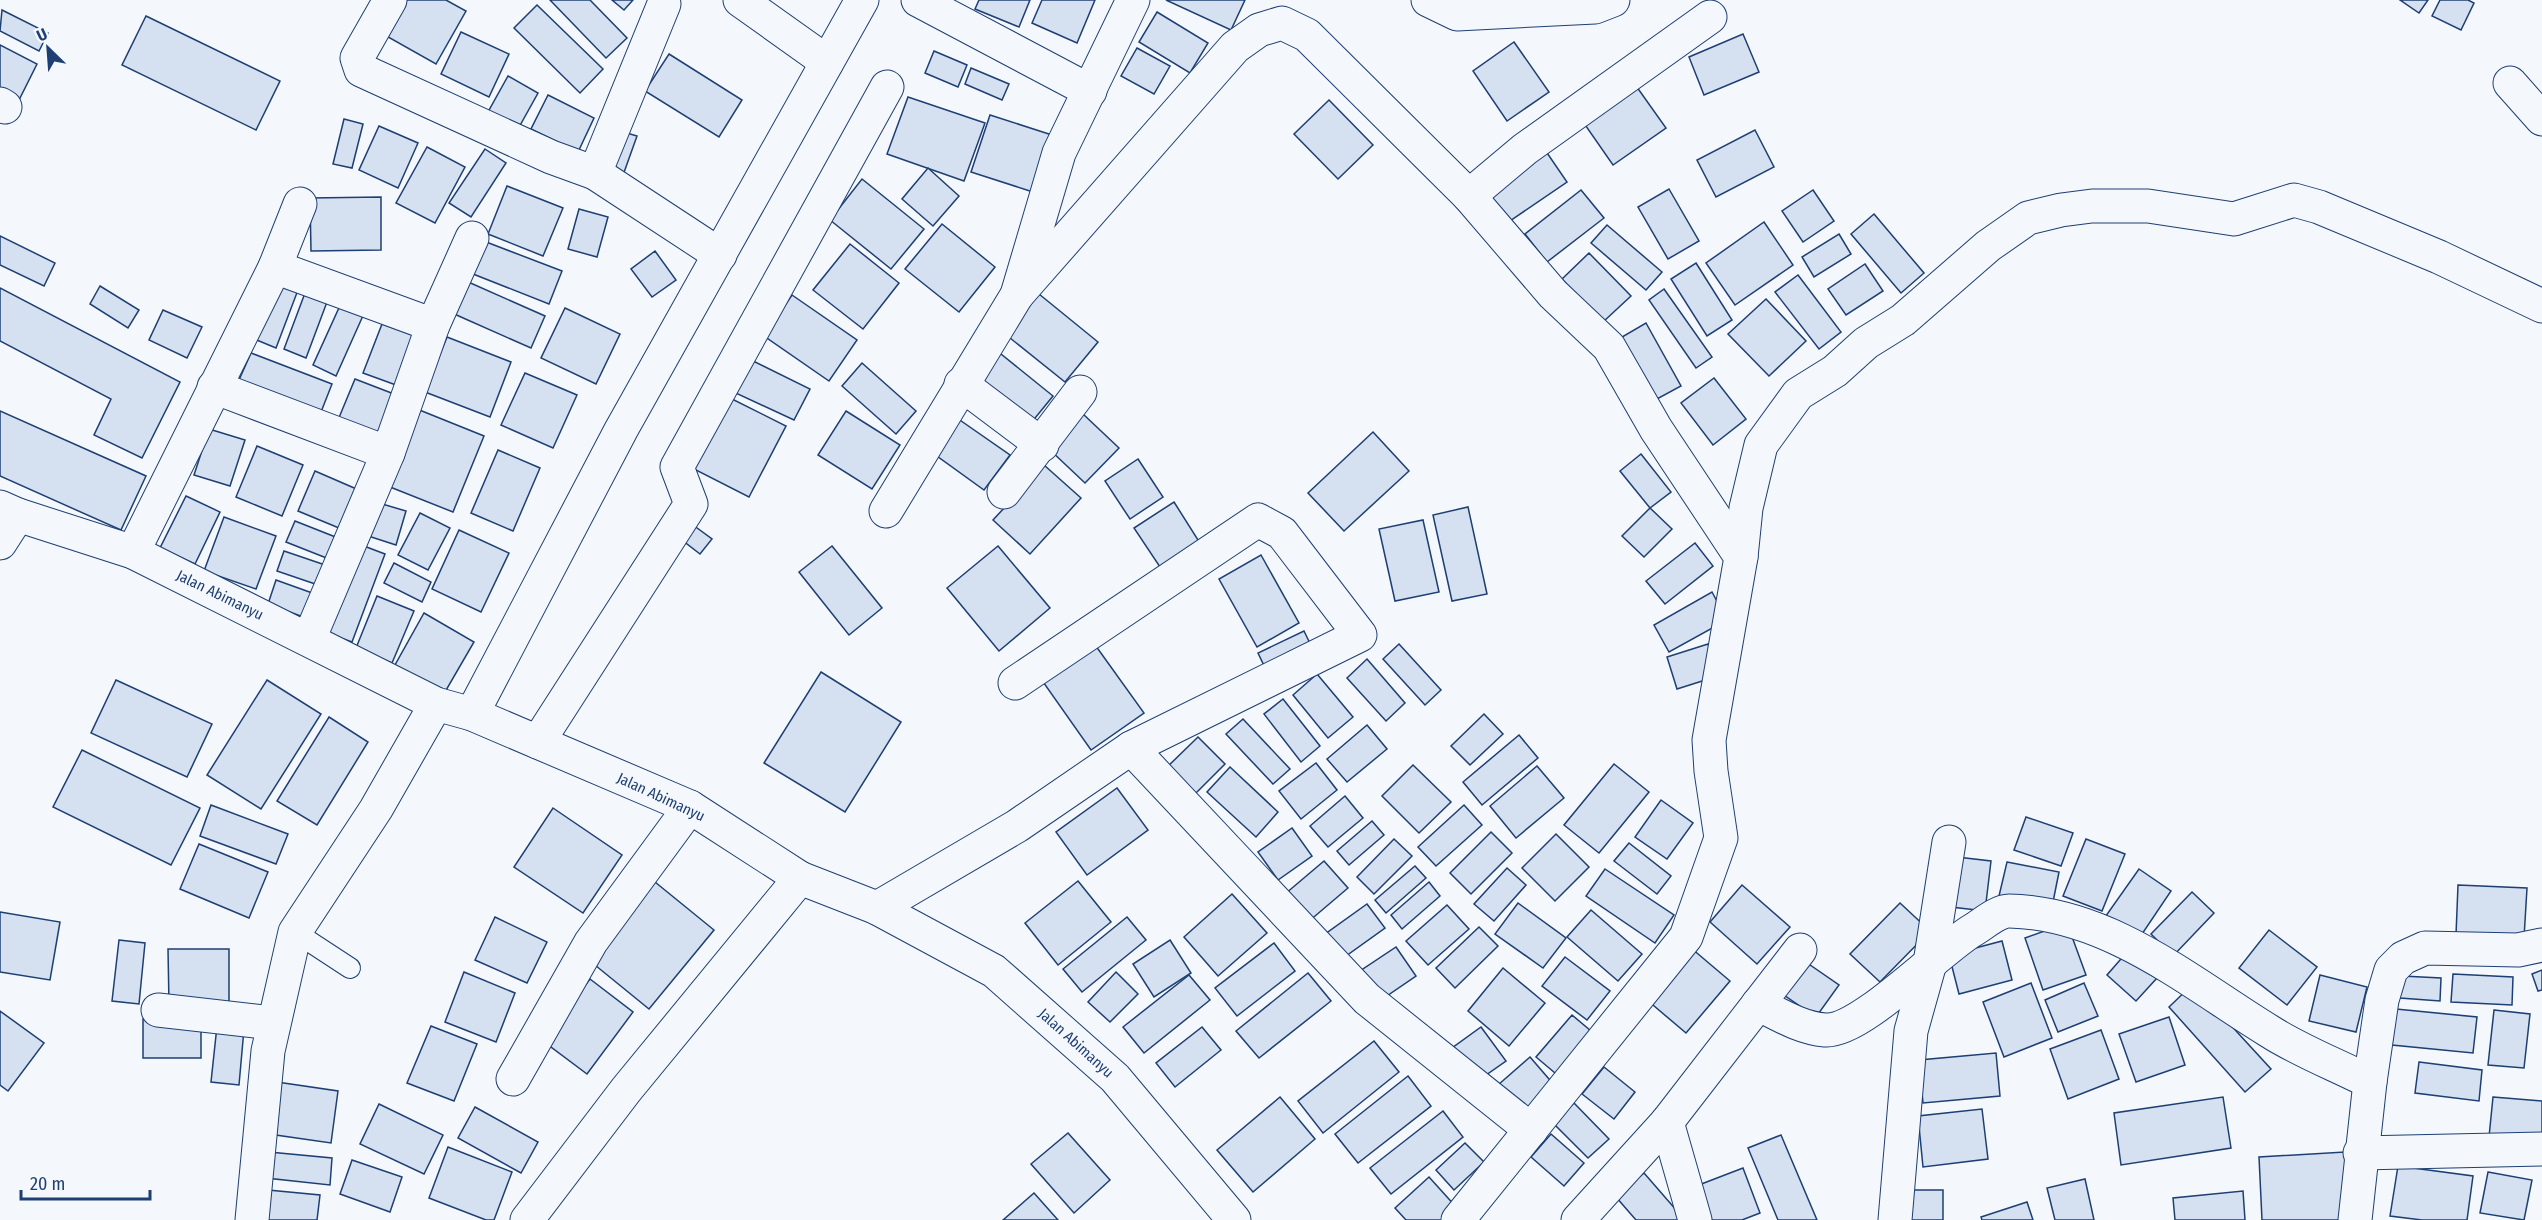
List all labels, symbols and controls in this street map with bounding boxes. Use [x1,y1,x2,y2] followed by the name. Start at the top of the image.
[18,18,78,78] north arrow
[34,24,50,45] text: U
[173,566,267,624] street label: Jalan Abimanyu
[614,769,708,825] street label: Jalan Abimanyu
[1035,1005,1117,1081] street label: Jalan Abimanyu
[21,1163,150,1201] scale bar
[30,1173,65,1195] text: 20 m

